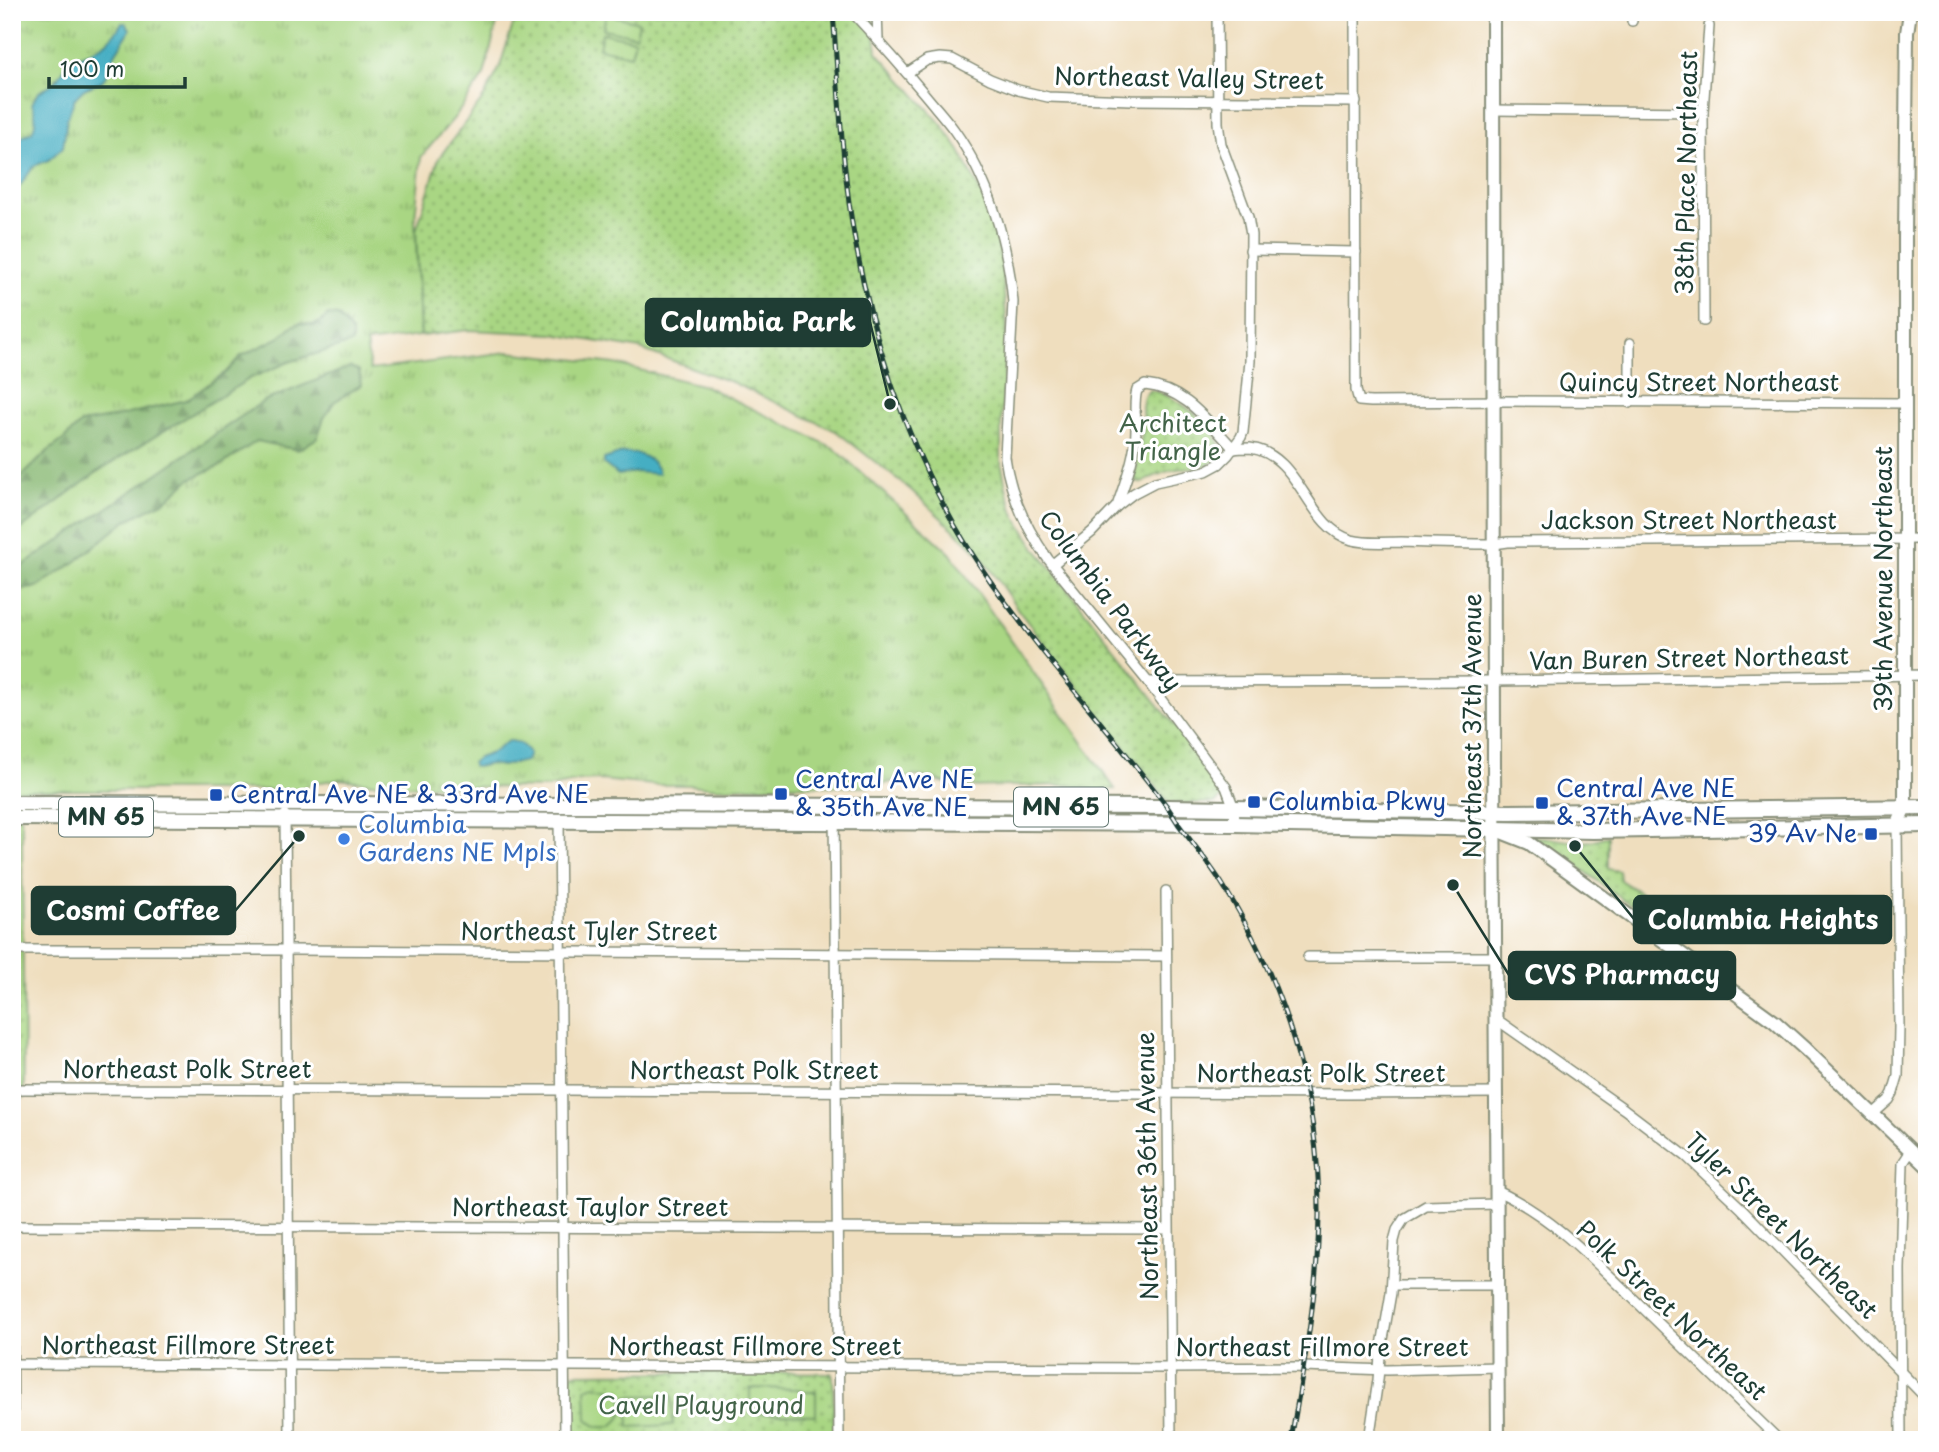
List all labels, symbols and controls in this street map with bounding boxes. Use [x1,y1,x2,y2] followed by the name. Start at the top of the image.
[49,46,186,90] scale bar
[1665,51,1705,295] street label: 38th Place Northeast
[60,52,124,84] text: 100 m
[1054,57,1325,97] street label: Northeast Valley Street
[646,299,870,346] callout: Columbia Park
[660,301,856,340] text: Columbia Park
[1559,363,1839,399] street label: Quincy Street Northeast
[1119,404,1227,468] park label: Architect Triangle
[1864,446,1900,712] street label: 39th Avenue Northeast
[1541,501,1837,537] street label: Jackson Street Northeast
[1031,502,1192,698] street label: Columbia Parkway
[1453,593,1489,859] street label: Northeast 37th Avenue
[1529,636,1849,678] street label: Van Buren Street Northeast
[795,760,974,824] place label: Central Ave NE & 35th Ave NE
[1556,769,1735,833] place label: Central Ave NE & 37th Ave NE
[230,775,589,811] place label: Central Ave NE & 33rd Ave NE
[1268,782,1446,818] place label: Columbia Pkwy
[773,786,789,802] marker: Central Ave NE & 35th Ave NE
[208,787,224,803] marker: Central Ave NE & 33rd Ave NE
[1014,788,1108,827] road number: MN 65
[1246,794,1262,810] marker: Columbia Pkwy
[1534,795,1550,811] marker: Central Ave NE & 37th Ave NE
[59,797,153,836] road number: MN 65
[358,805,556,869] place label: Columbia Gardens NE Mpls
[1748,814,1857,850] place label: 39 Av Ne
[1863,826,1879,842] marker: 39 Av Ne
[336,831,352,847] marker: Columbia Gardens NE Mpls
[32,887,235,934] callout: Cosmi Coffee
[46,890,220,929] text: Cosmi Coffee
[1634,896,1891,943] callout: Columbia Heights
[1647,899,1879,938] text: Columbia Heights
[461,912,718,948] street label: Northeast Tyler Street
[1509,952,1735,999] callout: CVS Pharmacy
[1524,954,1720,993] text: CVS Pharmacy
[1126,1032,1166,1300] street label: Northeast 36th Avenue
[62,1050,312,1086] street label: Northeast Polk Street
[629,1051,879,1087] street label: Northeast Polk Street
[1196,1054,1446,1090] street label: Northeast Polk Street
[1678,1123,1887,1326] street label: Tyler Street Northeast
[452,1188,728,1224] street label: Northeast Taylor Street
[1569,1211,1776,1408] street label: Polk Street Northeast
[41,1326,335,1362] street label: Northeast Fillmore Street
[608,1327,902,1363] street label: Northeast Fillmore Street
[1175,1328,1469,1364] street label: Northeast Fillmore Street
[598,1386,804,1422] park label: Cavell Playground

